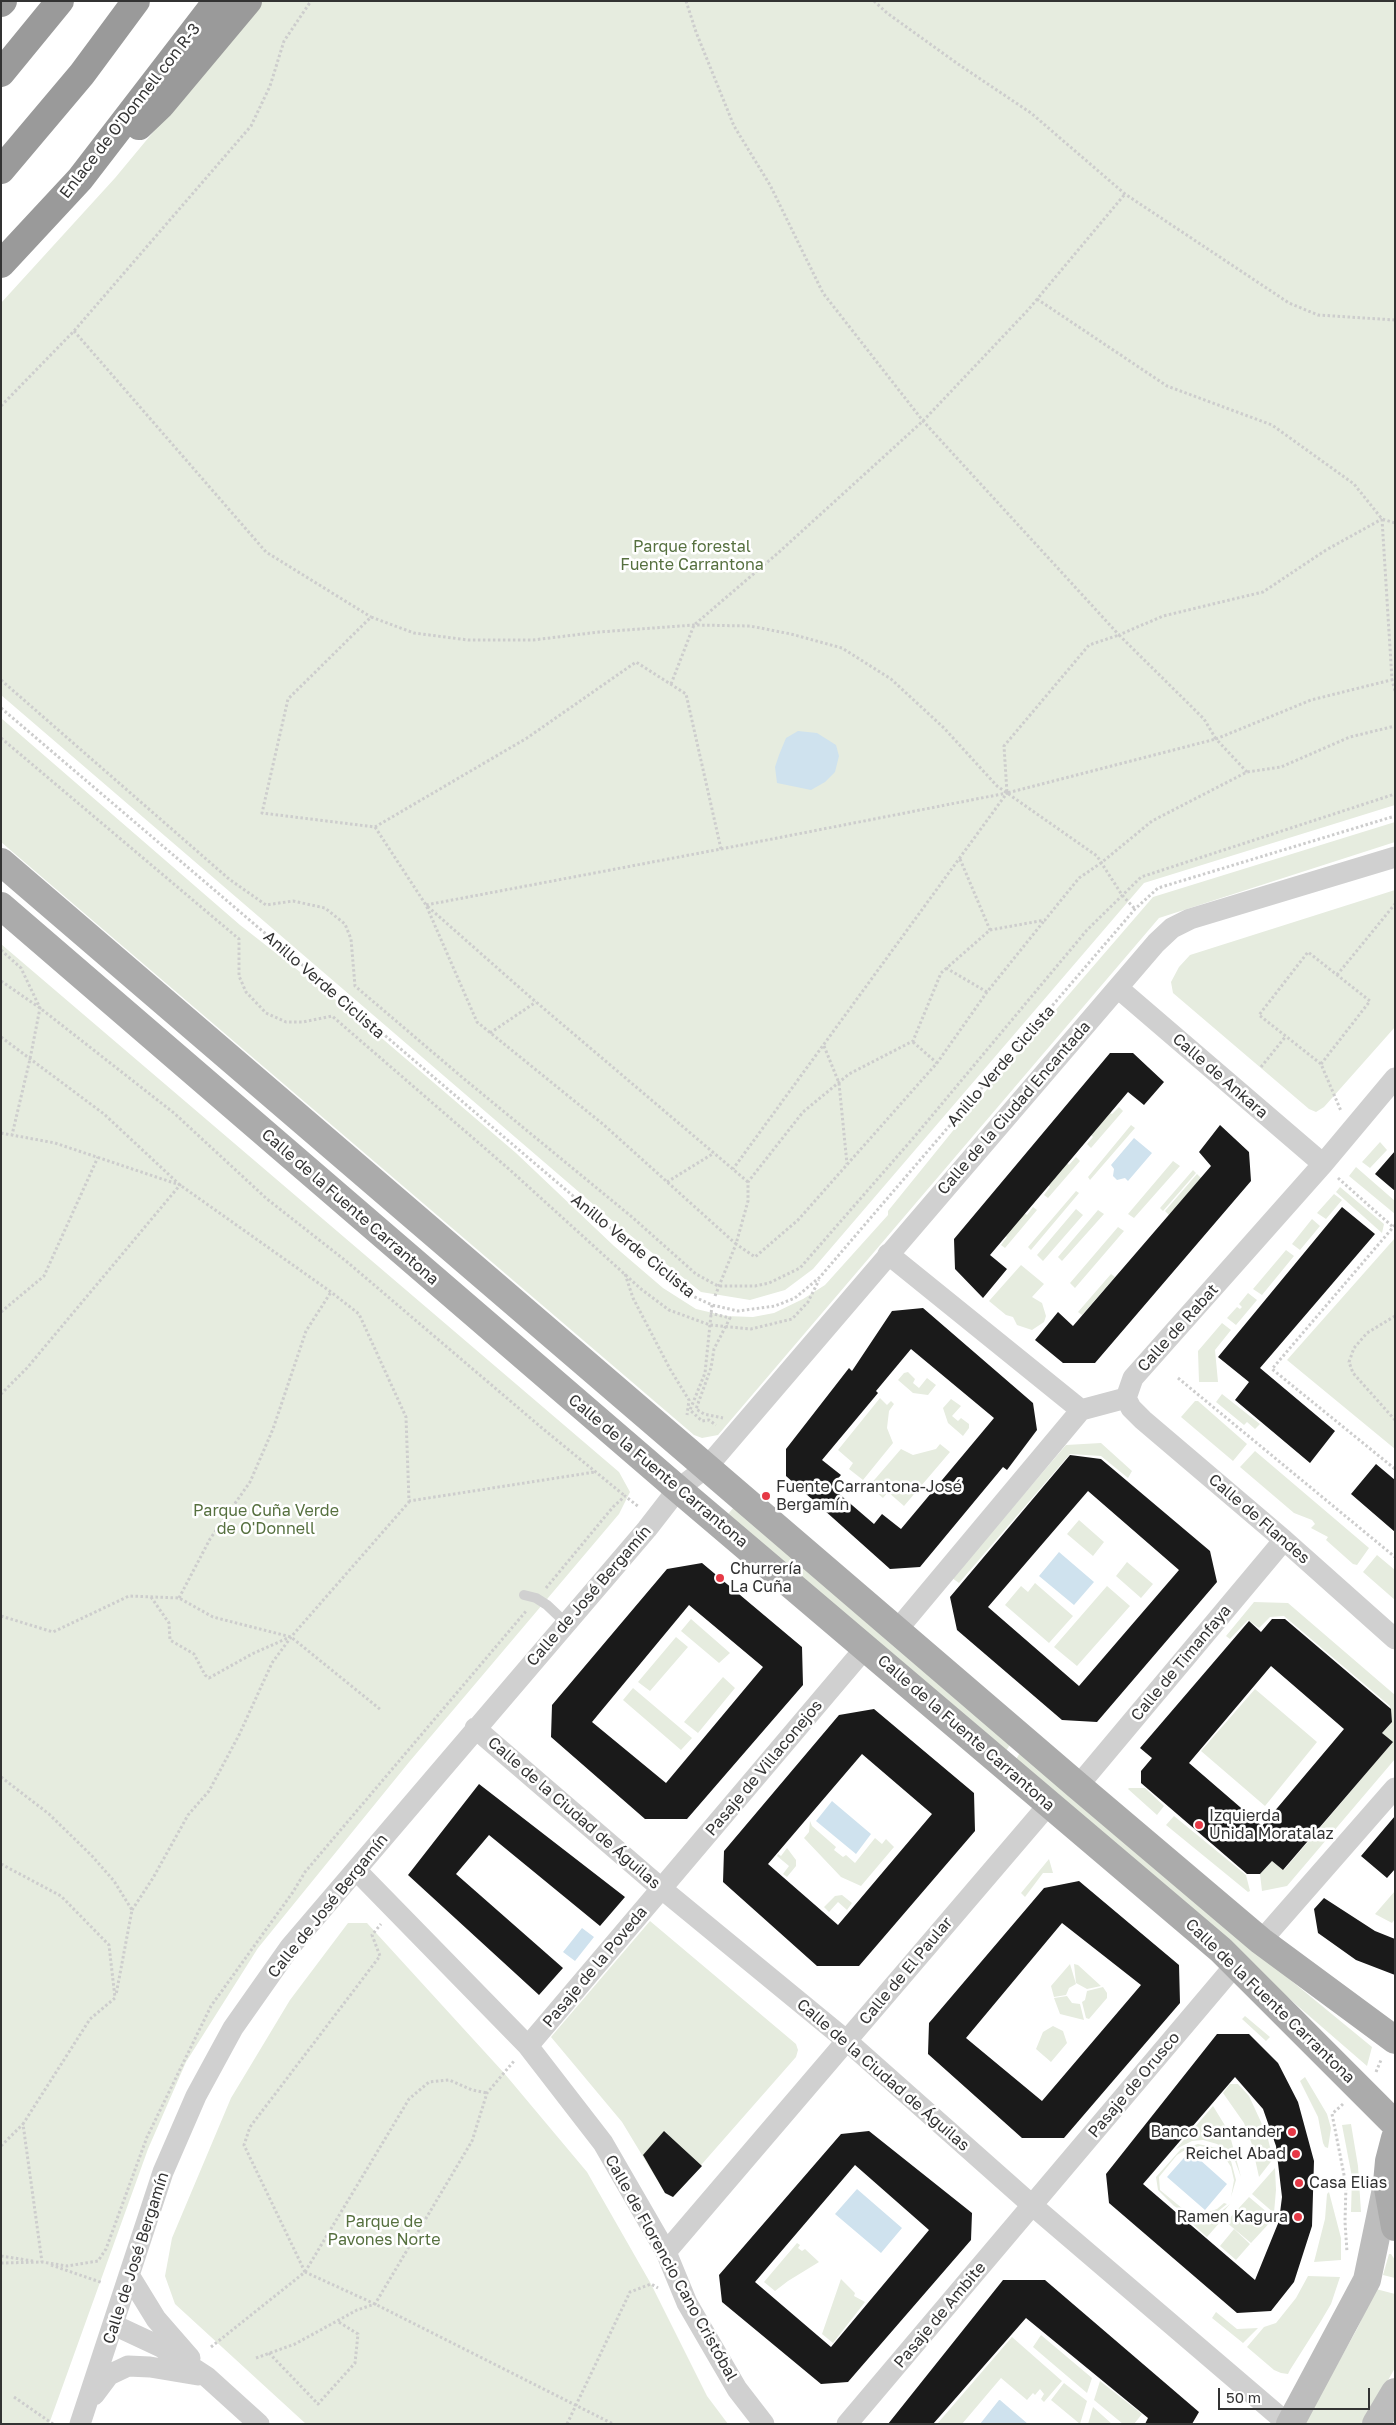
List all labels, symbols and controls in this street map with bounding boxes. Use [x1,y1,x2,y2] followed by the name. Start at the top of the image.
[56,20,204,202] street label: Enlace de O'Donnell con R-3
[620,537,764,575] park label: Parque forestal Fuente Carrantona
[260,927,388,1043] street label: Anillo Verde Ciclista
[943,1002,1059,1130] street label: Anillo Verde Ciclista
[933,1017,1095,1199] street label: Calle de la Ciudad Encantada
[1168,1029,1272,1123] street label: Calle de Ankara
[258,1125,442,1289] street label: Calle de la Fuente Carrantona
[567,1190,699,1302] street label: Anillo Verde Ciclista
[1134,1280,1222,1376] street label: Calle de Rabat
[564,1390,752,1552] street label: Calle de la Fuente Carrantona
[1205,1470,1313,1568] street label: Calle de Flandes
[776,1477,962,1515] place label: Fuente Carrantona-José Bergamín
[760,1490,772,1502] marker: Fuente Carrantona-José Bergamín
[193,1501,339,1539] park label: Parque Cuña Verde de O'Donnell
[523,1522,655,1670] street label: Calle de José Bergamín
[730,1559,802,1597] place label: Churrería La Cuña
[714,1572,726,1584] marker: Churrería La Cuña
[1127,1601,1235,1725] street label: Calle de Timanfaya
[874,1651,1058,1815] street label: Calle de la Fuente Carrantona
[701,1696,827,1840] street label: Pasaje de Villaconejos
[484,1733,664,1893] street label: Calle de la Ciudad de Águilas
[1209,1806,1334,1844] place label: Izquierda Unida Moratalaz
[1193,1819,1205,1831] marker: Izquierda Unida Moratalaz
[264,1830,392,1982] street label: Calle de José Bergamín
[539,1903,651,2031] street label: Pasaje de la Poveda
[855,1913,957,2029] street label: Calle de El Paular
[1181,1915,1359,2087] street label: Calle de la Fuente Carrantona
[793,1995,973,2155] street label: Calle de la Ciudad de Águilas
[1084,2028,1184,2142] street label: Pasaje de Orusco
[1150,2122,1282,2142] place label: Banco Santander
[1286,2126,1298,2138] marker: Banco Santander
[1185,2144,1286,2164] place label: Reichel Abad
[1290,2148,1302,2160] marker: Reichel Abad
[601,2152,741,2384] street label: Calle de Florencio Cano Cristóbal
[99,2169,173,2347] street label: Calle de José Bergamín
[1309,2173,1387,2193] place label: Casa Elias
[1293,2177,1305,2189] marker: Casa Elias
[1176,2207,1288,2227] place label: Ramen Kagura
[1292,2211,1304,2223] marker: Ramen Kagura
[328,2212,440,2250] park label: Parque de Pavones Norte
[890,2258,990,2372] street label: Pasaje de Ambite
[1221,2378,1374,2410] scale bar
[1226,2388,1261,2406] text: 50 m

